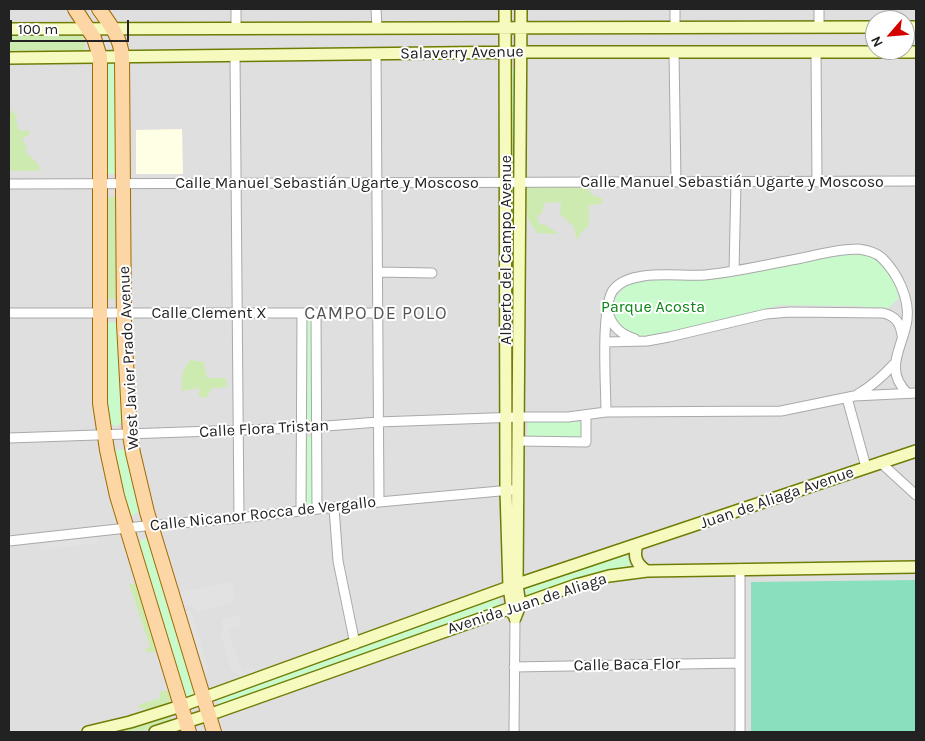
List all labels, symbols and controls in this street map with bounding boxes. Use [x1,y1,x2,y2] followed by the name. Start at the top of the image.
[12,10,131,42] scale bar
[865,10,915,60] north arrow
[18,20,58,38] text: 100 m
[867,33,887,50] text: N
[400,42,524,64] street label: Salaverry Avenue
[496,155,516,345] street label: Alberto del Campo Avenue
[580,172,884,192] street label: Calle Manuel Sebastián Ugarte y Moscoso
[175,173,479,193] street label: Calle Manuel Sebastián Ugarte y Moscoso
[115,266,143,450] street label: West Javier Prado Avenue
[601,297,705,317] park label: Parque Acosta
[151,303,267,323] street label: Calle Clement X
[303,303,449,325] district label: CAMPO DE POLO
[199,416,329,442] street label: Calle Flora Tristan
[698,463,856,533] street label: Juan de Aliaga Avenue
[149,493,377,535] street label: Calle Nicanor Rocca de Vergallo
[445,569,609,639] street label: Avenida Juan de Aliaga
[574,654,680,676] street label: Calle Baca Flor

